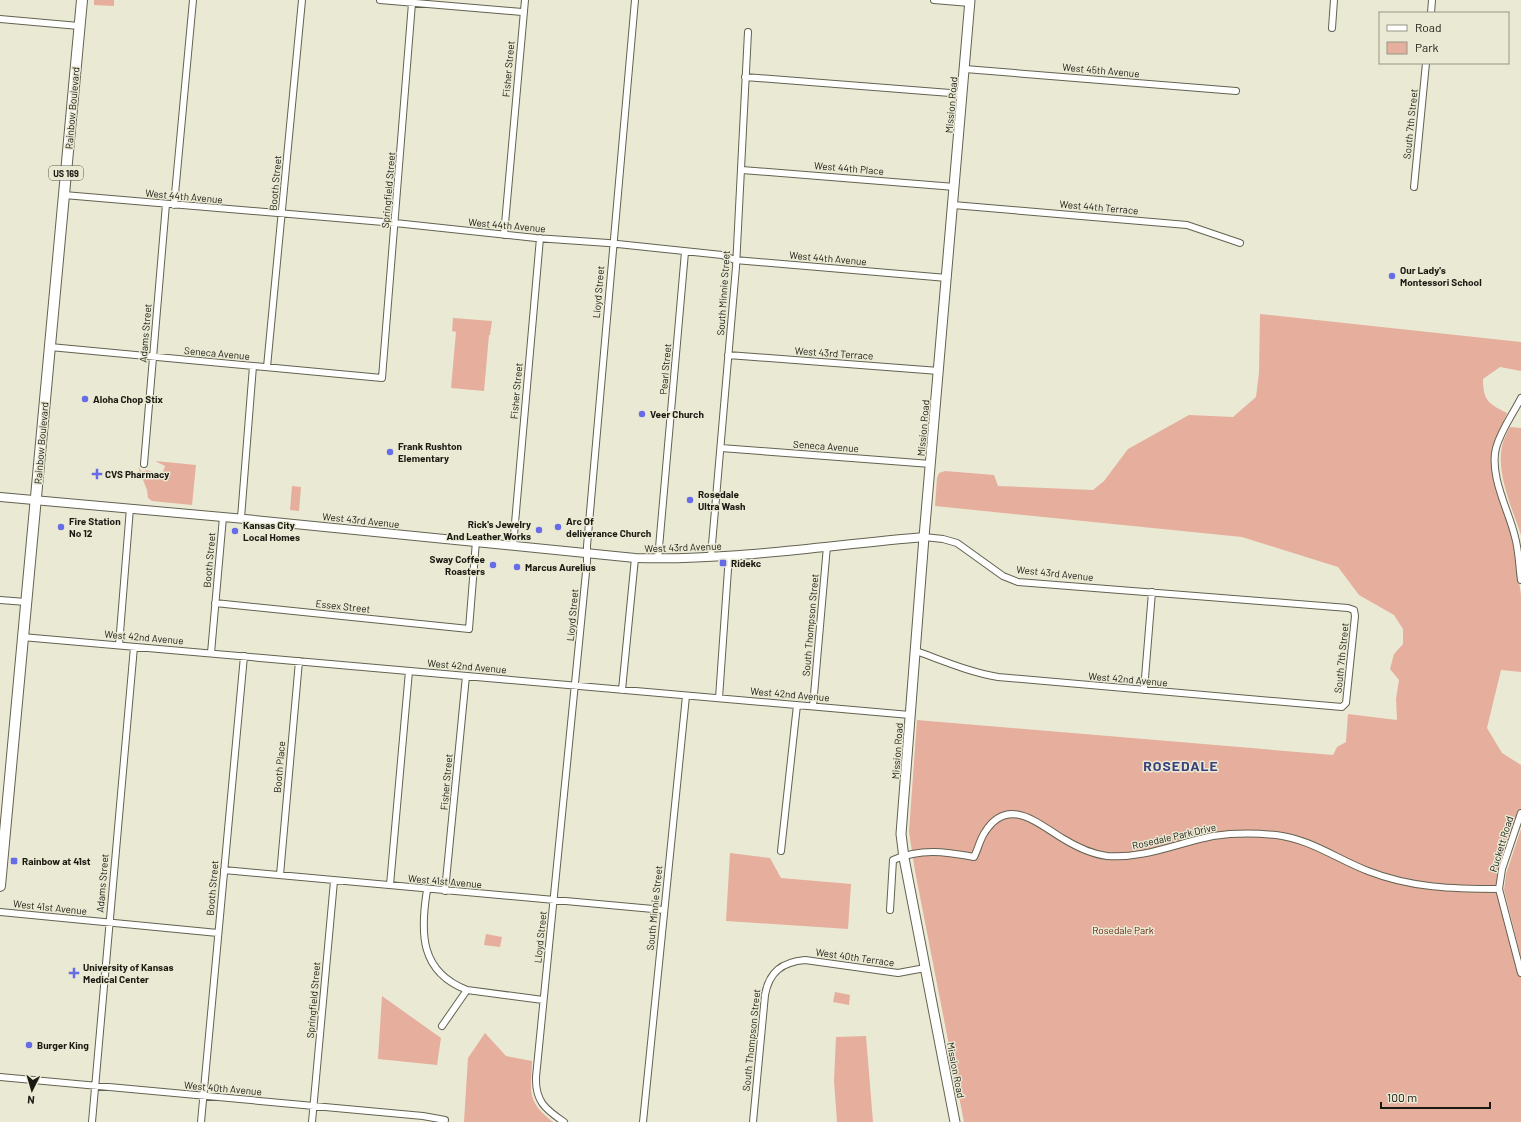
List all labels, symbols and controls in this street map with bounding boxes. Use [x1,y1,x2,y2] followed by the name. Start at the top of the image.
[1379,12,1509,64] legend
[1415,20,1442,34] text: Road
[500,40,516,98] street label: Fisher Street
[1415,40,1439,54] text: Park
[1062,61,1140,79] street label: West 45th Avenue
[62,66,82,150] street label: Rainbow Boulevard
[943,76,959,134] street label: Mission Road
[1400,88,1420,160] street label: South 7th Street
[379,151,397,229] street label: Springfield Street
[267,155,283,211] street label: Booth Street
[814,159,884,177] street label: West 44th Place
[49,166,83,180] road number: US 169
[145,187,223,205] street label: West 44th Avenue
[1059,198,1139,216] street label: West 44th Terrace
[468,216,546,234] street label: West 44th Avenue
[789,249,867,267] street label: West 44th Avenue
[714,250,732,336] street label: South Minnie Street
[1400,264,1482,288] place label: Our Lady's Montessori School
[590,265,606,319] street label: Lloyd Street
[1387,271,1397,281] marker: Our Lady's Montessori School
[136,303,154,363] street label: Adams Street
[657,343,673,395] street label: Pearl Street
[184,344,250,362] street label: Seneca Avenue
[794,344,874,362] street label: West 43rd Terrace
[508,362,524,420] street label: Fisher Street
[93,393,164,405] place label: Aloha Chop Stix
[80,394,90,404] marker: Aloha Chop Stix
[915,399,931,457] street label: Mission Road
[31,401,51,485] street label: Rainbow Boulevard
[650,408,704,420] place label: Veer Church
[637,409,647,419] marker: Veer Church
[793,438,859,454] street label: Seneca Avenue
[398,440,462,464] place label: Frank Rushton Elementary
[385,447,395,457] marker: Frank Rushton Elementary
[105,468,169,480] place label: CVS Pharmacy
[92,469,102,479] marker: CVS Pharmacy
[698,488,746,512] place label: Rosedale Ultra Wash
[685,495,695,505] marker: Rosedale Ultra Wash
[322,510,400,530] street label: West 43rd Avenue
[69,515,121,539] place label: Fire Station No 12
[566,515,651,539] place label: Arc Of deliverance Church
[447,518,531,542] place label: Rick's Jewelry And Leather Works
[243,519,300,543] place label: Kansas City Local Homes
[56,522,66,532] marker: Fire Station No 12
[553,522,563,532] marker: Arc Of deliverance Church
[534,525,544,535] marker: Rick's Jewelry And Leather Works
[230,526,240,536] marker: Kansas City Local Homes
[201,532,217,588] street label: Booth Street
[644,540,722,554] street label: West 43rd Avenue
[429,553,486,577] place label: Sway Coffee Roasters
[731,557,762,569] place label: Ridekc
[718,558,728,568] marker: Ridekc
[488,560,498,570] marker: Sway Coffee Roasters
[525,561,596,573] place label: Marcus Aurelius
[512,562,522,572] marker: Marcus Aurelius
[1016,563,1094,583] street label: West 43rd Avenue
[800,573,820,677] street label: South Thompson Street
[564,588,580,642] street label: Lloyd Street
[315,597,371,615] street label: Essex Street
[1331,622,1351,694] street label: South 7th Street
[104,628,184,646] street label: West 42nd Avenue
[427,657,507,675] street label: West 42nd Avenue
[1088,670,1168,688] street label: West 42nd Avenue
[750,685,830,703] street label: West 42nd Avenue
[889,722,905,780] street label: Mission Road
[271,741,287,793] street label: Booth Place
[438,753,454,811] street label: Fisher Street
[1143,757,1219,774] district label: ROSEDALE
[1487,815,1515,873] street label: Puckett Road
[1131,821,1217,851] street label: Rosedale Park Drive
[93,853,111,913] street label: Adams Street
[22,855,91,867] place label: Rainbow at 41st
[9,856,19,866] marker: Rainbow at 41st
[204,860,220,916] street label: Booth Street
[644,865,664,951] street label: South Minnie Street
[407,872,483,890] street label: West 41st Avenue
[12,897,88,917] street label: West 41st Avenue
[531,910,549,964] street label: Lloyd Street
[1092,924,1154,936] park label: Rosedale Park
[815,946,895,968] street label: West 40th Terrace
[83,961,173,985] place label: University of Kansas Medical Center
[304,961,322,1039] street label: Springfield Street
[68,967,80,979] marker: University of Kansas Medical Center
[740,988,762,1092] street label: South Thompson Street
[37,1039,89,1051] place label: Burger King
[24,1040,34,1050] marker: Burger King
[945,1041,967,1099] street label: Mission Road
[12,1070,52,1110] north arrow
[184,1079,262,1097] street label: West 40th Avenue
[1381,1084,1490,1110] scale bar
[1387,1090,1417,1104] text: 100 m
[27,1094,35,1107] text: N

